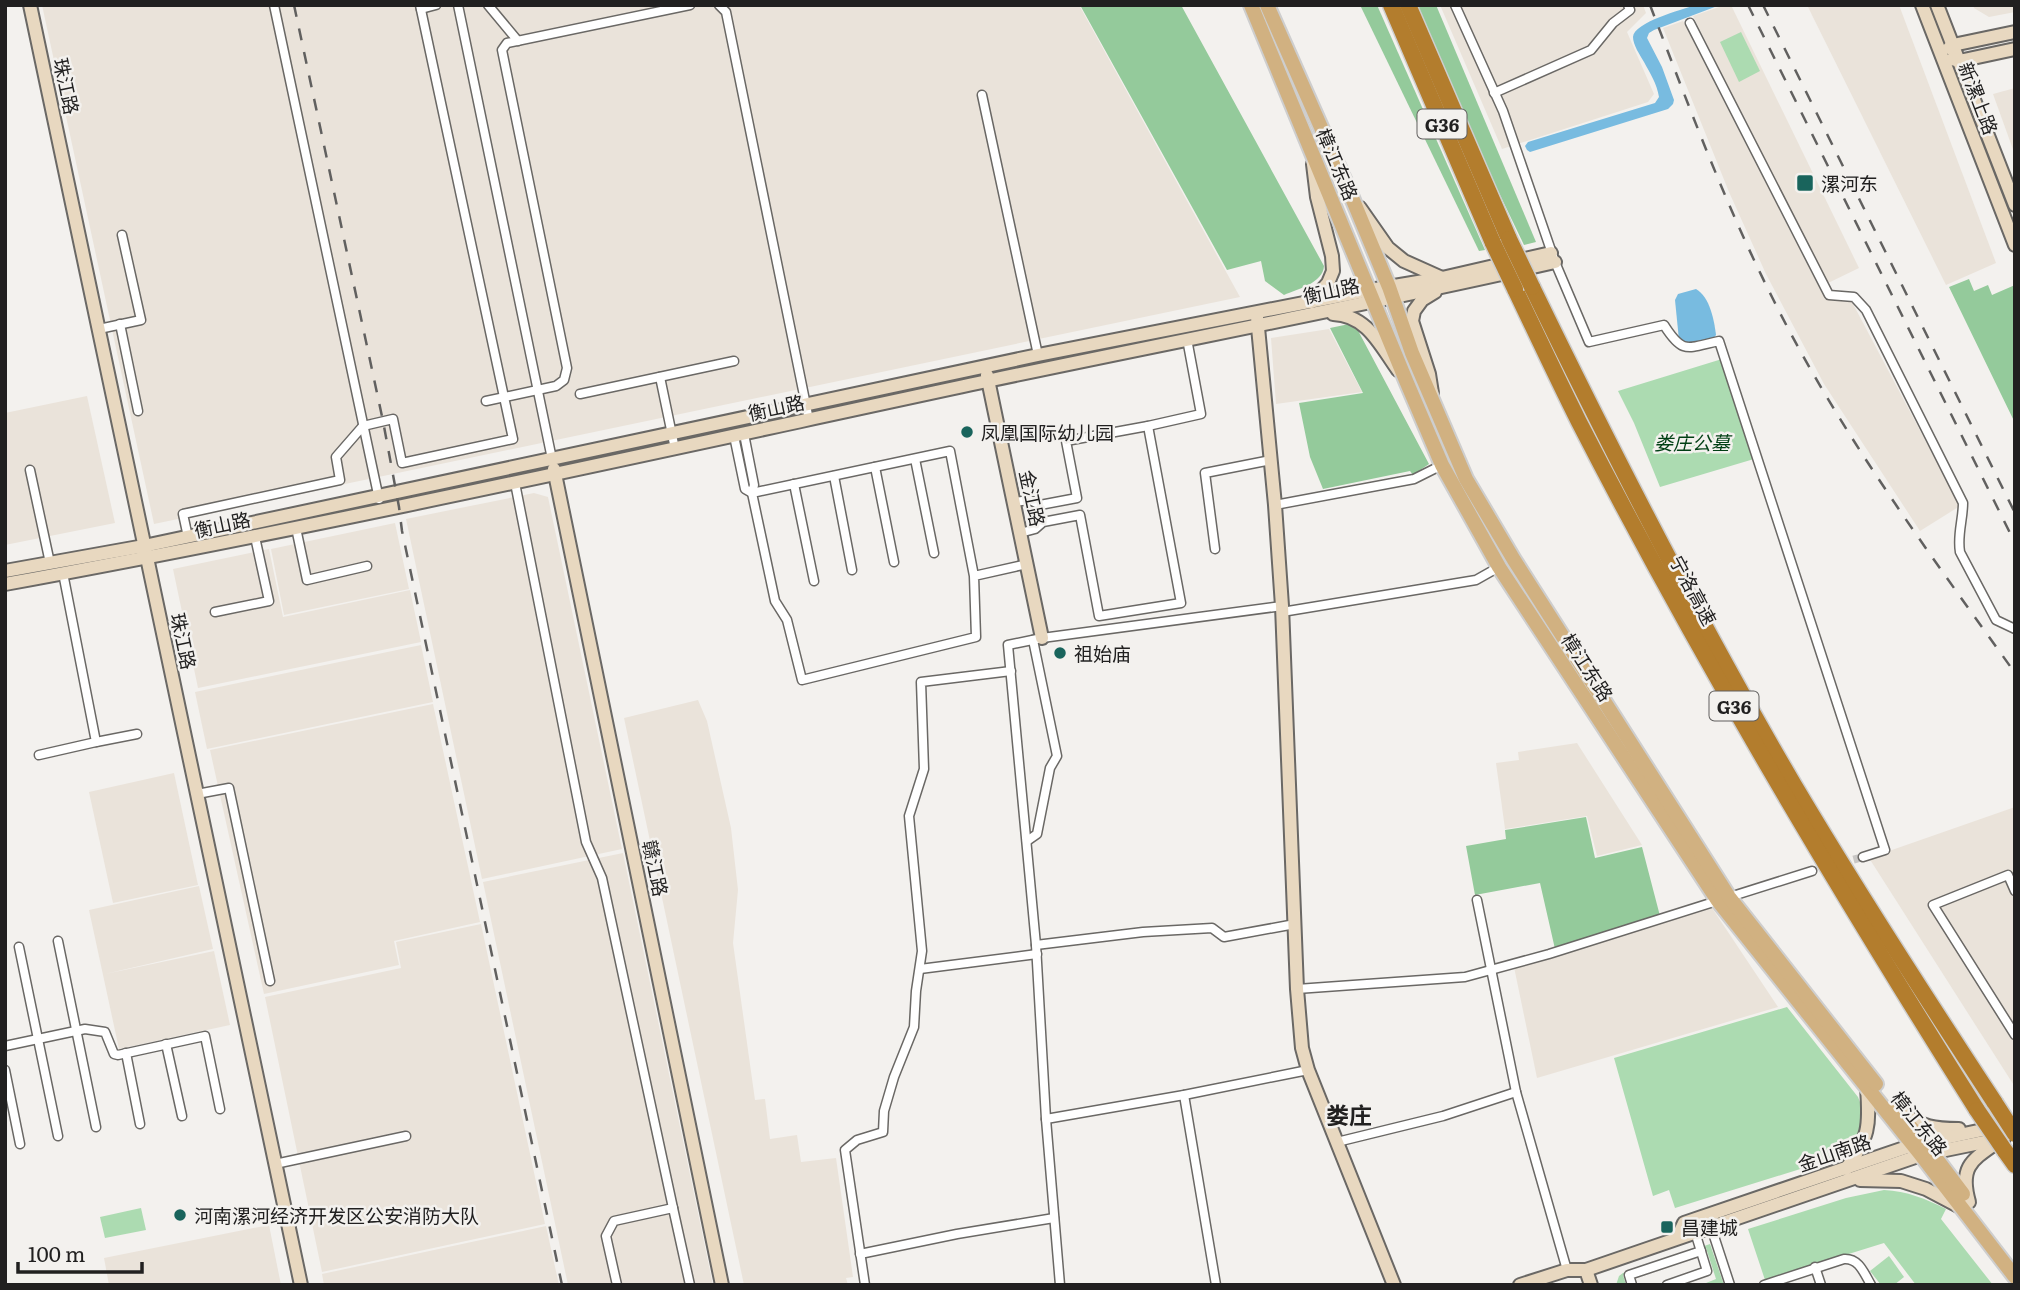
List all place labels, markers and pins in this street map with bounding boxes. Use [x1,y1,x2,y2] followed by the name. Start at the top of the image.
[1821,169,1878,197] place label: 漯河东
[1795,173,1815,193] marker: 漯河东
[981,418,1114,446] place label: 凤凰国际幼儿园
[959,424,975,440] marker: 凤凰国际幼儿园
[1074,639,1131,667] place label: 祖始庙
[1052,645,1068,661] marker: 祖始庙
[194,1201,479,1229] place label: 河南漯河经济开发区公安消防大队
[172,1207,188,1223] marker: 河南漯河经济开发区公安消防大队
[1681,1213,1738,1241] place label: 昌建城
[1659,1219,1675,1235] marker: 昌建城

